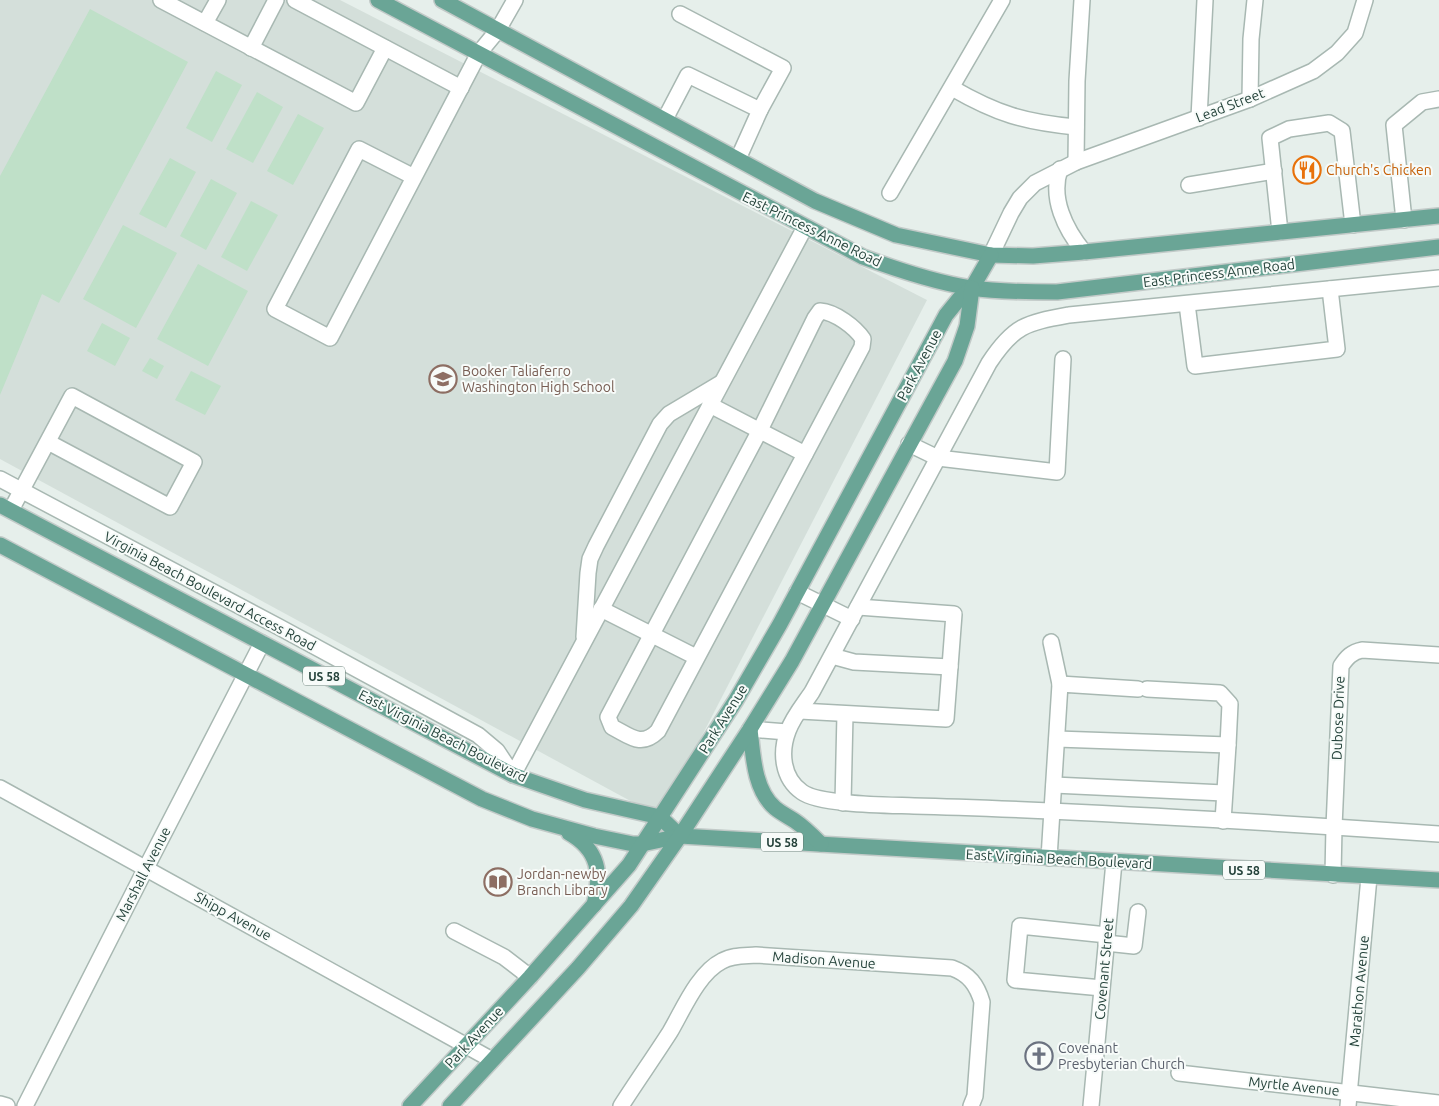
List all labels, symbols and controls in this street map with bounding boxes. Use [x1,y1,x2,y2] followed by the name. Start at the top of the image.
[1193,84,1267,125] street label: Lead Street
[1292,155,1322,185] restaurant icon: Church's Chicken
[1326,162,1432,178] place label: Church's Chicken
[740,188,884,270] street label: East Princess Anne Road
[1142,256,1296,290] street label: East Princess Anne Road
[894,327,944,403] street label: Park Avenue
[462,363,615,395] place label: Booker Taliaferro Washington High School
[428,364,458,394] school or university icon: Booker Taliaferro Washington High School
[101,528,319,654] street label: Virginia Beach Boulevard Access Road
[303,666,345,686] road number: US 58
[1329,676,1347,760] street label: Dubose Drive
[695,682,751,756] street label: Park Avenue
[356,687,530,785] street label: East Virginia Beach Boulevard
[112,824,174,924] street label: Marshall Avenue
[761,832,803,852] road number: US 58
[965,846,1153,872] street label: East Virginia Beach Boulevard
[1223,860,1265,880] road number: US 58
[517,866,608,898] place label: Jordan-newby Branch Library
[483,867,513,897] library icon: Jordan-newby Branch Library
[192,888,274,944] street label: Shipp Avenue
[1092,917,1116,1021] street label: Covenant Street
[1346,935,1372,1047] street label: Marathon Avenue
[772,948,876,972] street label: Madison Avenue
[441,1003,507,1071] street label: Park Avenue
[1058,1040,1185,1072] place label: Covenant Presbyterian Church
[1024,1041,1054,1071] church icon: Covenant Presbyterian Church
[1248,1073,1340,1099] street label: Myrtle Avenue

